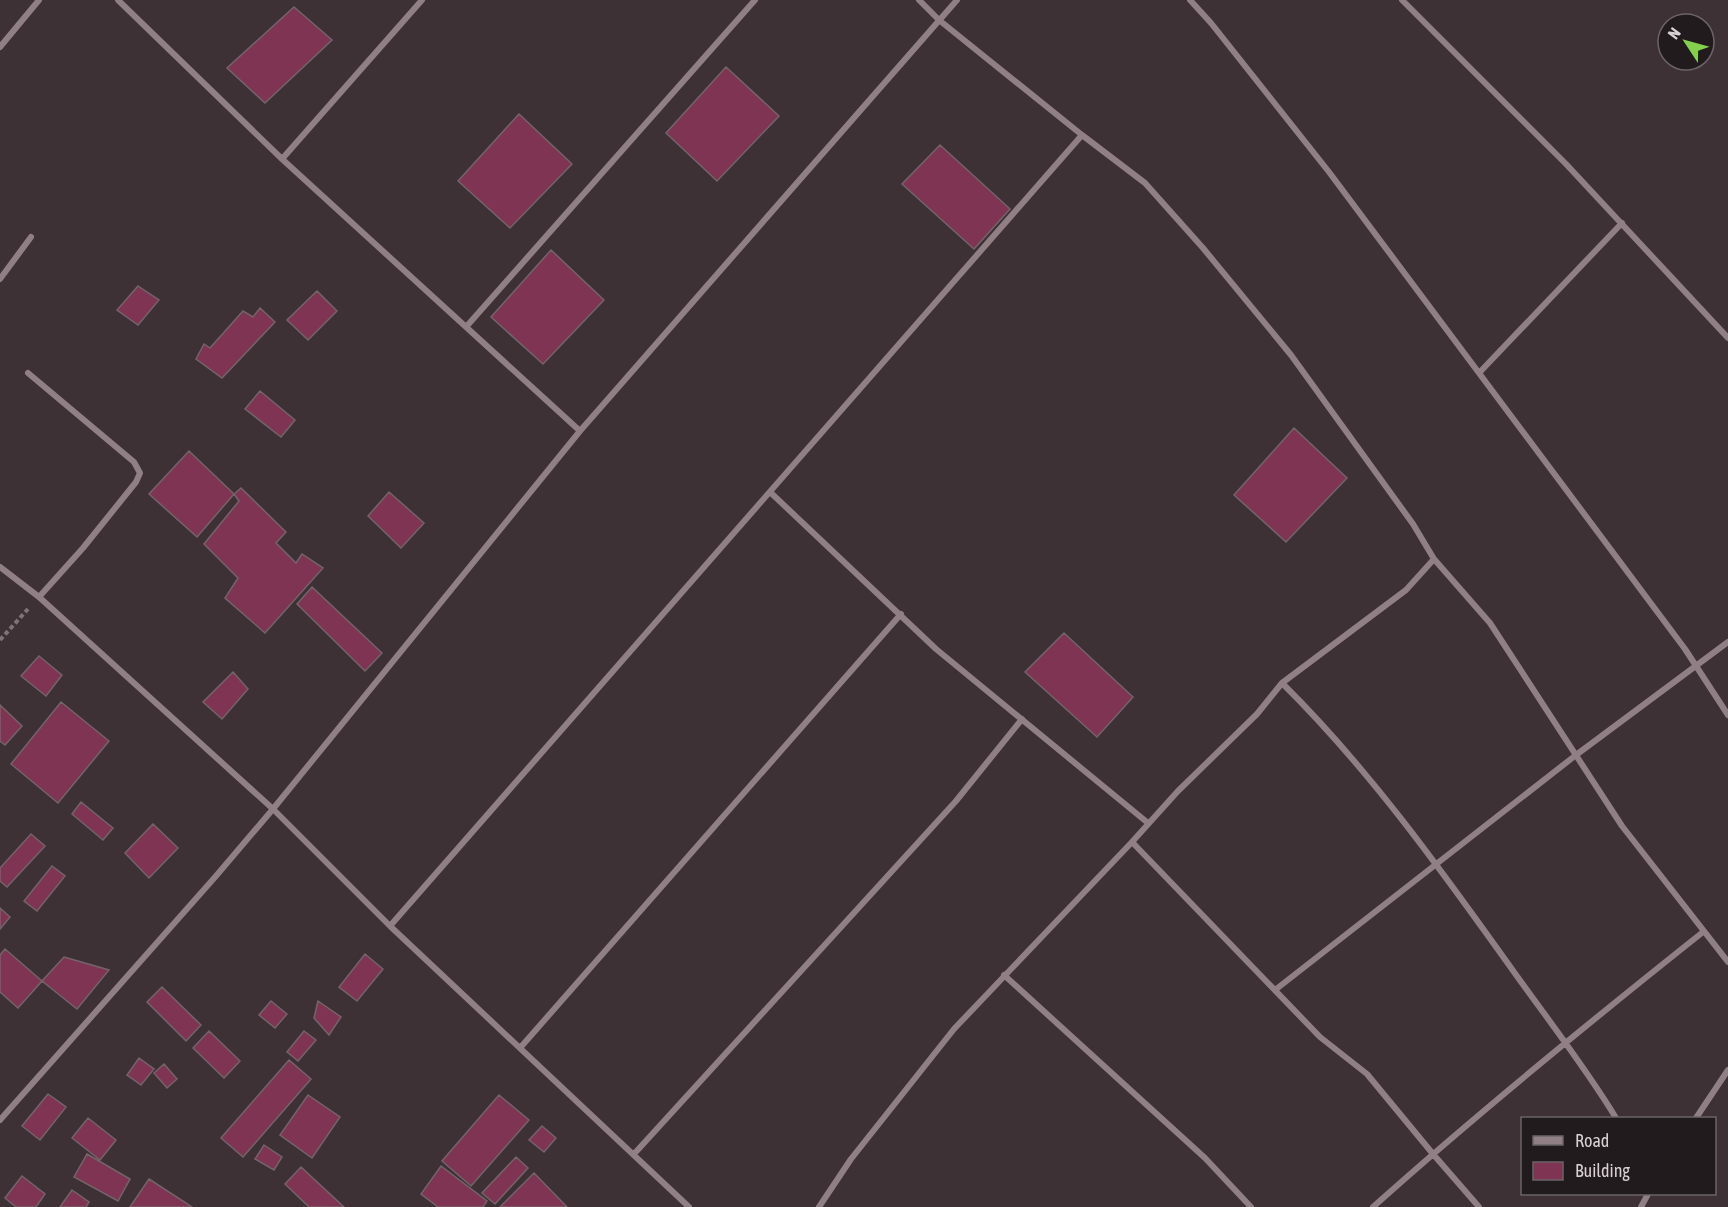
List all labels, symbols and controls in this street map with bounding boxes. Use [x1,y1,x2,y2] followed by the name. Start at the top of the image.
[1656,12,1716,72] north arrow
[1664,24,1684,42] text: N
[1521,1117,1716,1195] legend
[1575,1130,1609,1151] text: Road
[1575,1160,1630,1181] text: Building

